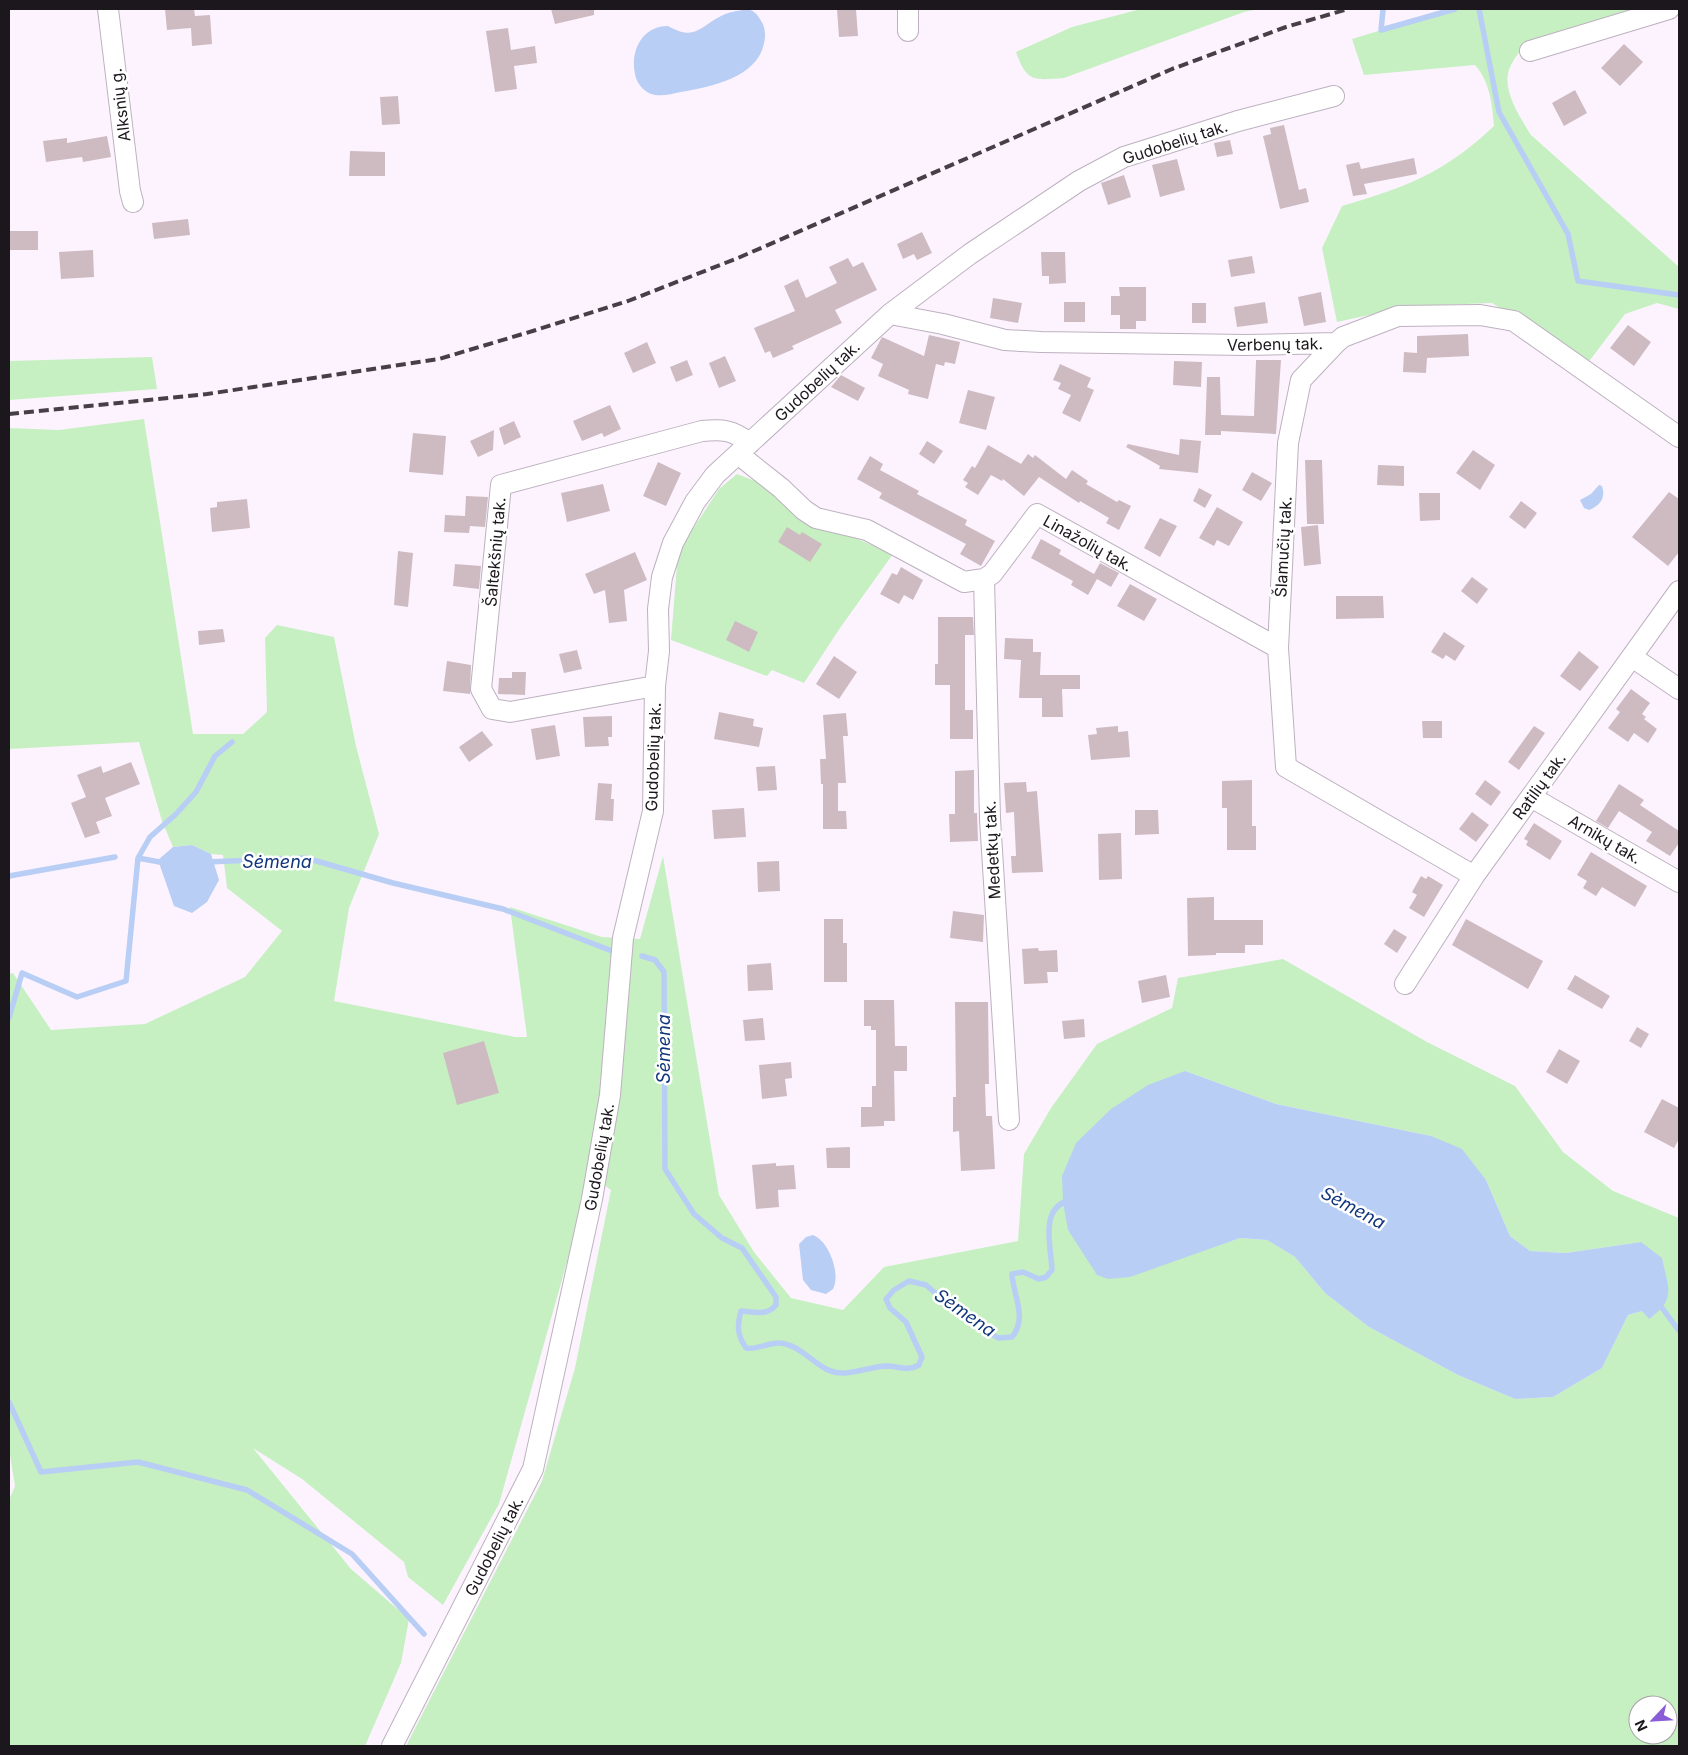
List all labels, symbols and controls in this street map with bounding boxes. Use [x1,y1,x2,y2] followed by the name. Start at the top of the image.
[106,67,134,143] street label: Alksnių g.
[1120,116,1230,168] street label: Gudobelių tak.
[1227,333,1323,355] street label: Verbenų tak.
[770,336,864,426] street label: Gudobelių tak.
[480,496,510,608] street label: Šaltekšnių tak.
[1270,496,1296,598] street label: Šlamučių tak.
[1040,510,1136,576] street label: Linažolių tak.
[641,702,665,812] street label: Gudobelių tak.
[1508,749,1570,823] street label: Ratilių tak.
[979,800,1005,900] street label: Medetkų tak.
[1565,810,1645,868] street label: Arnikų tak.
[242,851,312,872] water label: Sėmena
[653,1014,674,1084] water label: Sėmena
[580,1101,618,1213] street label: Gudobelių tak.
[1318,1182,1389,1233] water label: Sėmena
[931,1284,1000,1341] water label: Sėmena
[460,1493,528,1599] street label: Gudobelių tak.
[1628,1695,1678,1745] north arrow
[1631,1717,1651,1734] text: N

